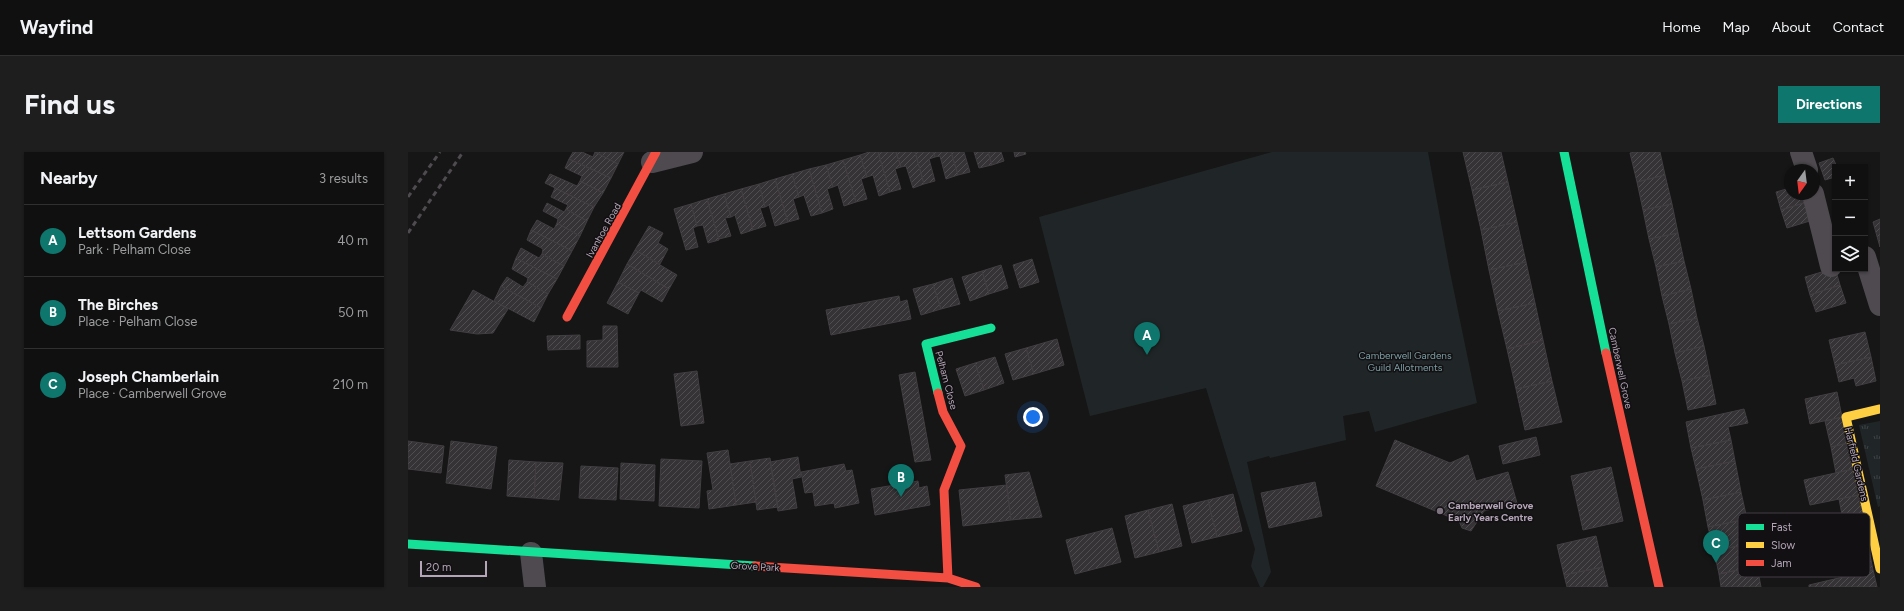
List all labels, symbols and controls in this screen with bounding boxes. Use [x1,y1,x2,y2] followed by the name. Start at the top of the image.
[20,16,93,39] text: Wayfind
[1662,19,1701,36] text: Home
[1723,19,1750,36] text: Map
[1772,19,1811,36] text: About
[1833,19,1884,36] text: Contact
[1778,86,1880,123] button: Directions
[24,87,115,121] text: Find us
[1784,164,1820,200] north arrow
[1832,164,1868,272] map controls
[1832,164,1868,200] button: +
[40,168,98,188] text: Nearby
[319,171,368,186] text: 3 results
[583,200,624,260] street label: Ivanhoe Road
[1832,200,1868,236] button: −
[78,224,196,242] text: Lettsom Gardens
[48,233,58,248] text: A
[337,233,368,248] text: 40 m
[1832,236,1868,272] button: layers
[78,242,191,257] text: Park · Pelham Close
[78,296,158,314] text: The Birches
[49,305,57,320] text: B
[338,305,368,320] text: 50 m
[78,314,197,329] text: Place · Pelham Close
[1134,322,1160,355] pin: A
[1606,326,1636,410] street label: Camberwell Grove
[932,349,961,411] street label: Pelham Close
[1358,349,1452,374] park label: Camberwell Gardens Guild Allotments
[78,368,219,386] text: Joseph Chamberlain
[48,377,58,392] text: C
[333,377,368,392] text: 210 m
[78,386,226,401] text: Place · Camberwell Grove
[1023,407,1043,427] your location
[1842,426,1871,503] street label: Harfield Gardens
[888,464,914,497] pin: B
[1448,499,1534,524] place label: Camberwell Grove Early Years Centre
[1435,506,1445,516] marker: Camberwell Grove Early Years Centre
[1738,513,1870,577] legend
[1771,521,1792,534] text: Fast
[1703,530,1729,563] pin: C
[1771,539,1795,552] text: Slow
[1771,557,1792,570] text: Jam
[420,559,487,578] scale bar
[730,559,780,574] street label: Grove Park
[426,561,451,574] text: 20 m

